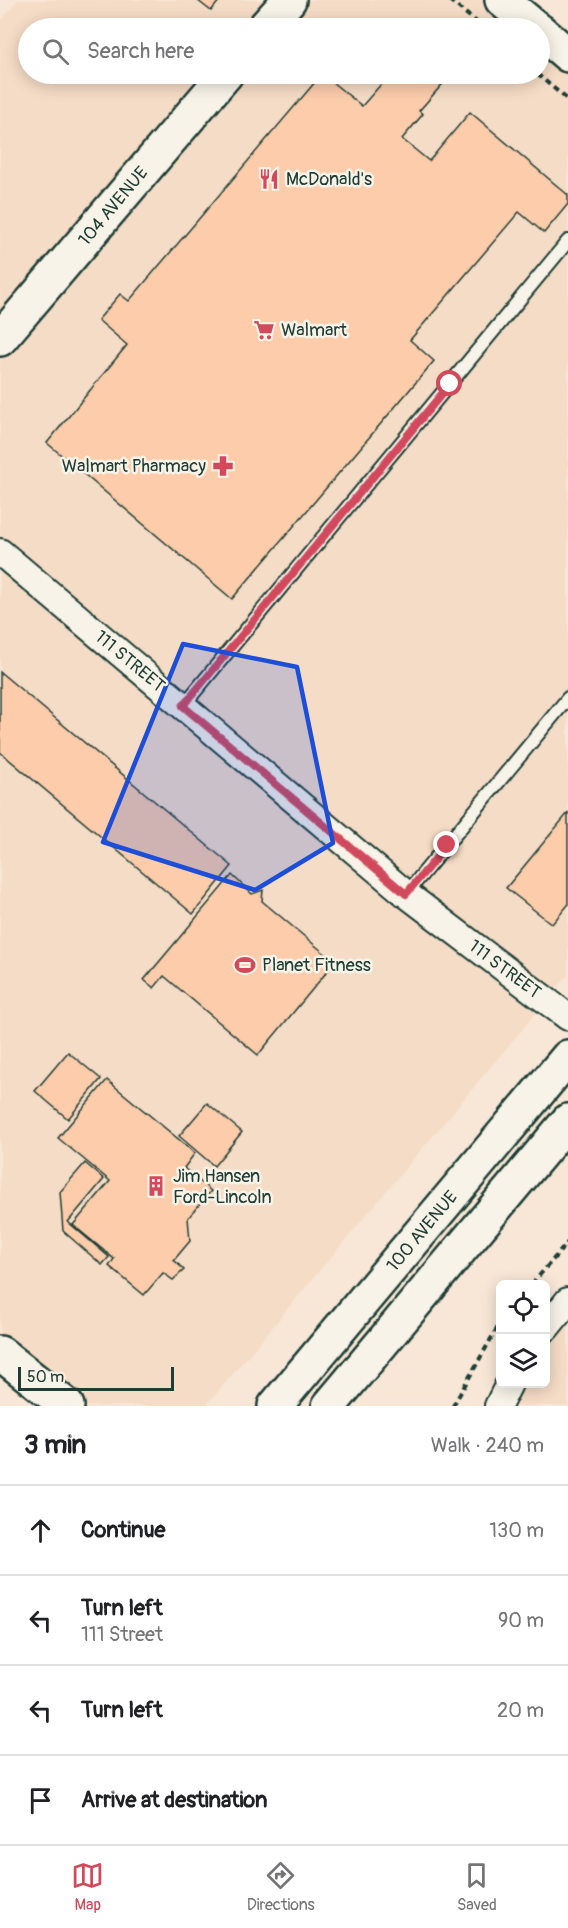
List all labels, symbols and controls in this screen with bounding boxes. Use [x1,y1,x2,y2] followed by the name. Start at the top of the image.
[18,18,550,84] search box
[39,35,72,68] icon: search
[87,37,194,65] text: Search here
[73,162,153,251] street label: 104 AVENUE
[257,167,281,191] restaurant icon: McDonald's
[286,168,372,191] place label: McDonald's
[252,318,276,342] supermarket icon: Walmart
[281,319,348,342] place label: Walmart
[436,370,462,396] route start
[211,454,235,478] pharmacy icon: Walmart Pharmacy
[62,455,206,478] place label: Walmart Pharmacy
[90,625,169,697] street label: 111 STREET
[433,831,459,857] route end
[464,935,545,1004] street label: 111 STREET
[233,953,257,977] sports icon: Planet Fitness
[262,954,371,977] place label: Planet Fitness
[173,1165,272,1209] place label: Jim Hansen Ford-Lincoln
[144,1174,168,1198] building icon: Jim Hansen Ford-Lincoln
[382,1186,463,1277] street label: 100 AVENUE
[496,1280,550,1388] map controls
[496,1280,550,1334] button: locate
[496,1334,550,1388] button: layers
[18,1364,174,1392] scale bar
[27,1367,64,1387] text: 50 m
[24,1429,86,1461] text: 3 min
[431,1433,544,1458] text: Walk · 240 m
[24,1514,57,1547] icon: ahead
[81,1516,165,1544] text: Continue
[489,1518,544,1543] text: 130 m
[81,1594,163,1622] text: Turn left
[24,1604,57,1637] icon: left
[498,1608,544,1633] text: 90 m
[81,1622,163,1647] text: 111 Street
[24,1694,57,1727] icon: left
[81,1696,163,1724] text: Turn left
[497,1698,544,1723] text: 20 m
[24,1784,57,1817] icon: arrive
[81,1786,267,1814] text: Arrive at destination
[71,1859,104,1915] tab: Map
[247,1859,315,1915] tab: Directions
[457,1859,497,1915] tab: Saved

